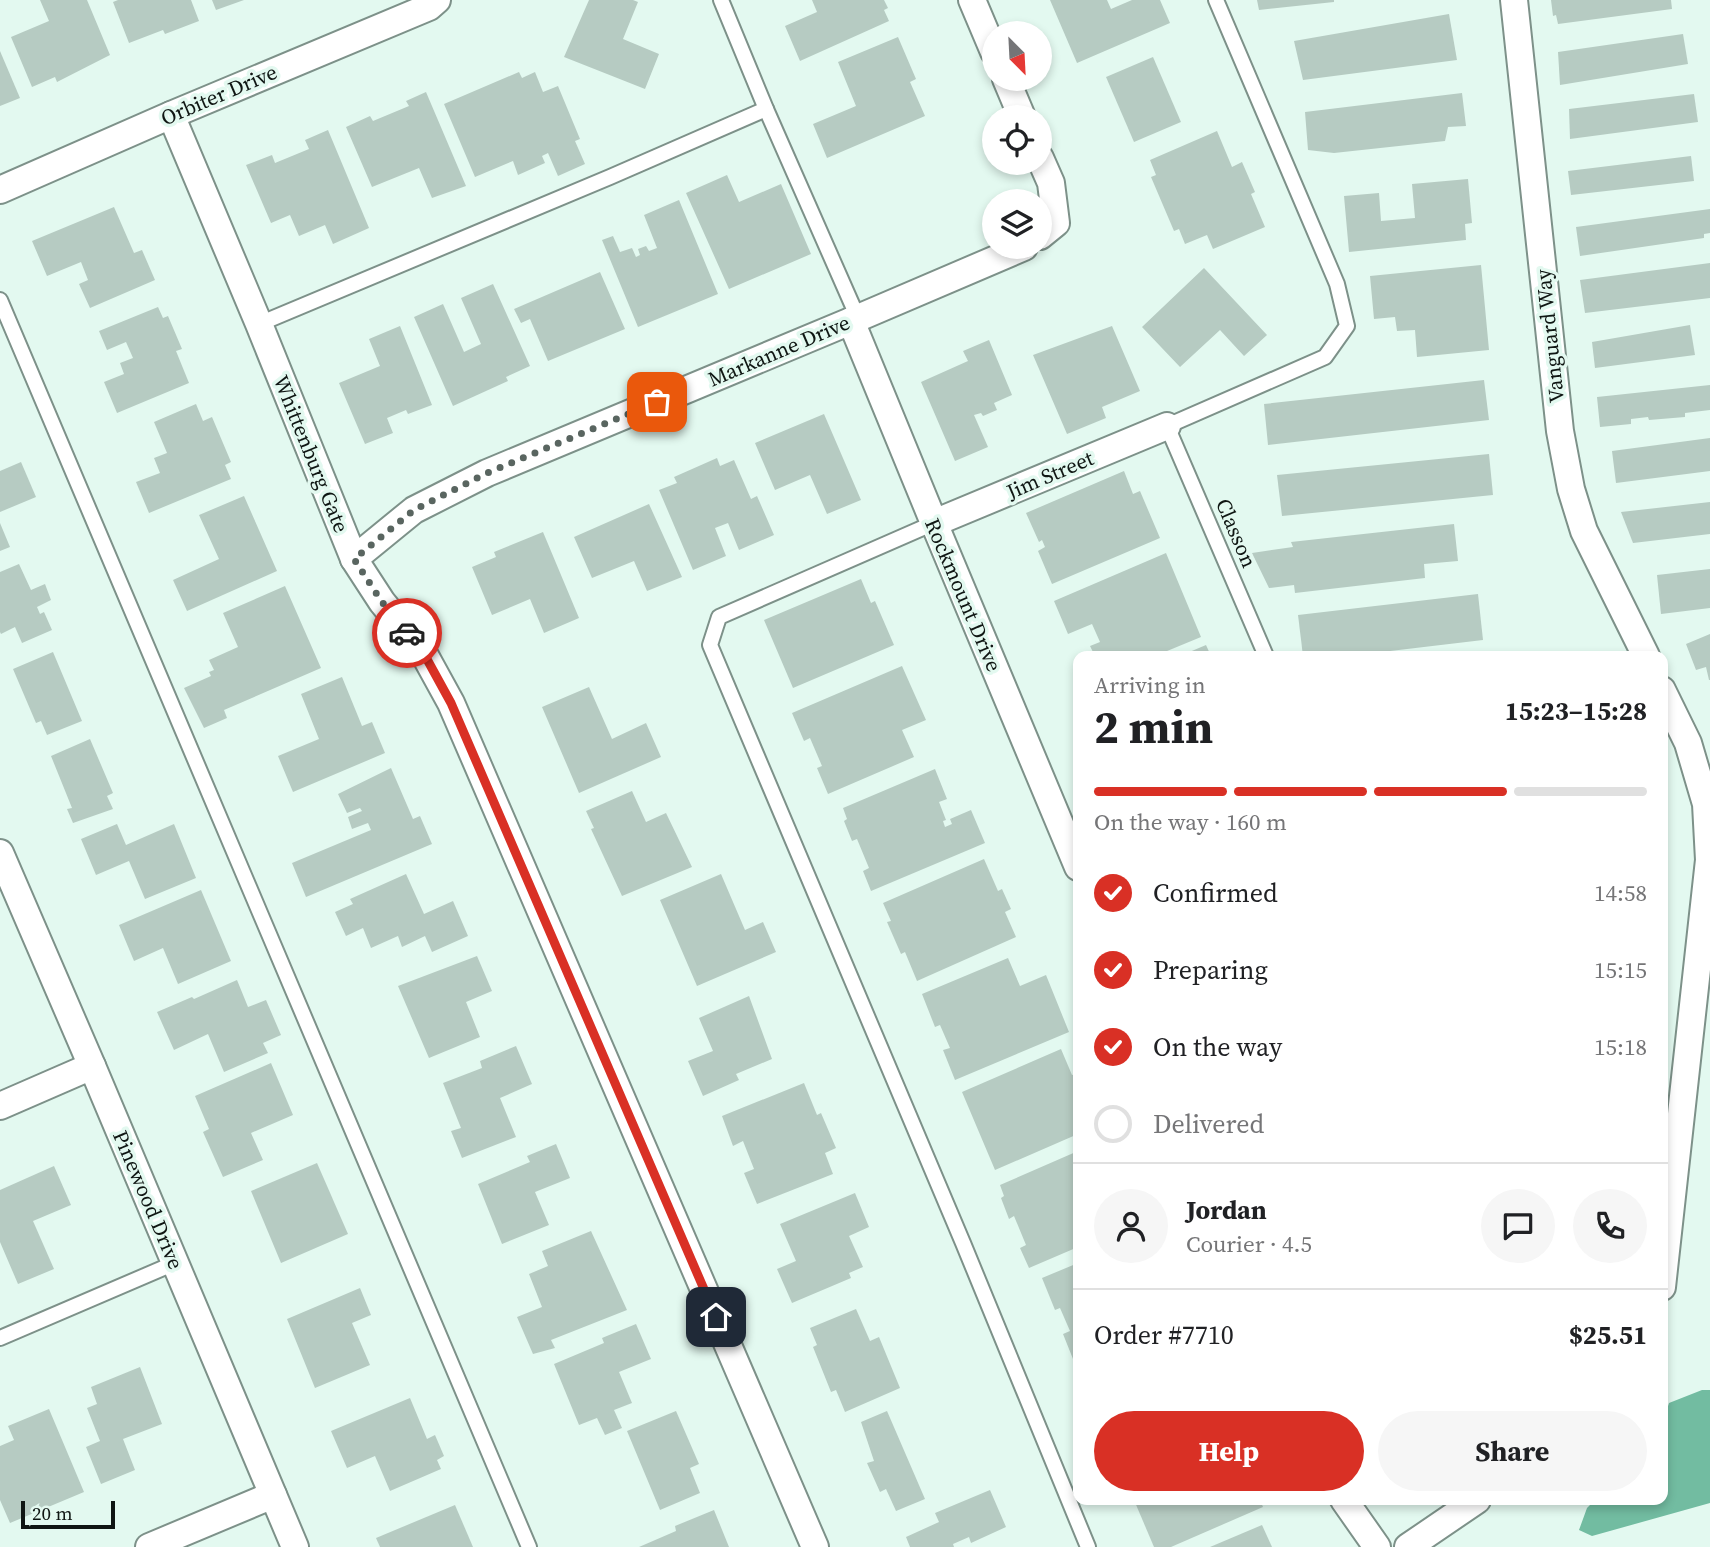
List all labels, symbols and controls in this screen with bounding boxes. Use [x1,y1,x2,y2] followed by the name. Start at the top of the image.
[982,21,1052,91] north arrow
[982,21,1052,259] map controls
[156,57,281,132] street label: Orbiter Drive
[982,105,1052,175] button: locate
[982,189,1052,259] button: layers
[1528,268,1571,404] street label: Vanguard Way
[703,308,854,393] street label: Markanne Drive
[267,371,356,537] street label: Whittenburg Gate
[627,372,687,432] pin
[638,383,676,421] icon: bag
[1001,443,1098,506] street label: Jim Street
[1209,494,1264,572] street label: Classon
[918,514,1009,676] street label: Rockmount Drive
[372,598,442,668] courier
[388,614,426,652] icon: car
[1094,669,1206,701] text: Arriving in
[1505,693,1647,729] text: 15:23–15:28
[1094,695,1213,758] text: 2 min
[1094,806,1287,838] text: On the way · 160 m
[1094,874,1132,912] icon: check
[1153,875,1278,911] text: Confirmed
[1594,877,1647,909] text: 14:58
[1094,951,1132,989] icon: check
[1153,952,1268,988] text: Preparing
[1594,954,1647,986] text: 15:15
[1094,1028,1132,1066] icon: check
[1153,1029,1282,1065] text: On the way
[1594,1031,1647,1063] text: 15:18
[1153,1106,1264,1142] text: Delivered
[106,1126,191,1274] street label: Pinewood Drive
[1094,1189,1168,1263] button: person
[1481,1189,1555,1263] button: chat
[1573,1189,1647,1263] button: phone
[1186,1192,1267,1228] text: Jordan
[1186,1228,1312,1260] text: Courier · 4.5
[686,1287,746,1347] pin
[697,1298,735,1336] icon: home
[1094,1317,1234,1353] text: Order #7710
[1569,1317,1647,1353] text: $25.51
[1094,1411,1364,1491] button: Help
[1378,1411,1647,1491] button: Share
[21,1498,116,1530] scale bar
[32,1500,73,1526] text: 20 m

